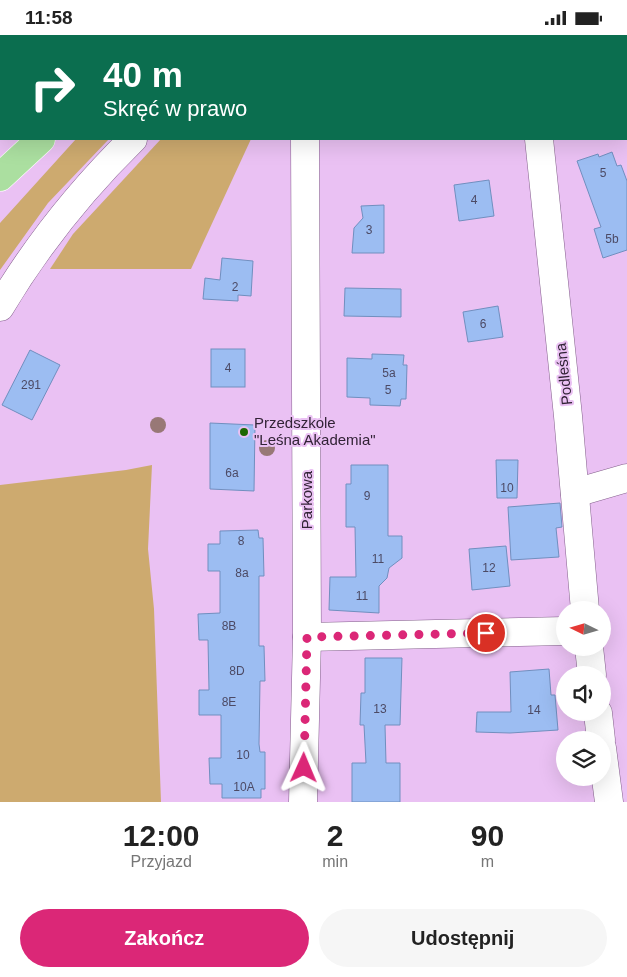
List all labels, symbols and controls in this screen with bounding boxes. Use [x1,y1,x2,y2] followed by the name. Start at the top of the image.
[25,7,73,28] text: 11:58
[20,55,85,120] icon: right
[103,55,183,94] text: 40 m
[103,96,247,121] text: Skręć w prawo
[600,166,607,180] house number: 5
[471,193,478,207] house number: 4
[366,223,373,237] house number: 3
[605,232,619,246] house number: 5b
[232,280,239,294] house number: 2
[480,317,487,331] house number: 6
[552,341,575,406] street label: Podleśna
[225,361,232,375] house number: 4
[382,366,396,380] house number: 5a
[21,378,41,392] house number: 291
[385,383,392,397] house number: 5
[254,414,376,448] place label: Przedszkole "Leśna Akademia"
[238,426,250,438] marker: Przedszkole "Leśna Akademia"
[225,466,239,480] house number: 6a
[298,470,315,529] street label: Parkowa
[500,481,514,495] house number: 10
[364,489,371,503] house number: 9
[238,534,245,548] house number: 8
[372,552,385,566] house number: 11
[482,561,496,575] house number: 12
[235,566,249,580] house number: 8a
[356,589,369,603] house number: 11
[556,601,611,656] north arrow
[556,601,611,786] map controls
[465,612,507,654] pin
[222,619,236,633] house number: 8B
[472,619,500,647] icon: arrive
[229,664,245,678] house number: 8D
[556,666,611,721] button: sound
[222,695,236,709] house number: 8E
[373,702,387,716] house number: 13
[527,703,541,717] house number: 14
[556,731,611,786] button: layers
[277,741,329,793] position arrow
[236,748,250,762] house number: 10
[233,780,255,794] house number: 10A
[123,819,200,852] text: 12:00
[327,819,344,852] text: 2
[471,819,504,852] text: 90
[130,853,192,870] text: Przyjazd
[322,853,348,870] text: min
[481,853,494,870] text: m
[20,909,309,967] button: Zakończ
[319,909,607,967] button: Udostępnij

